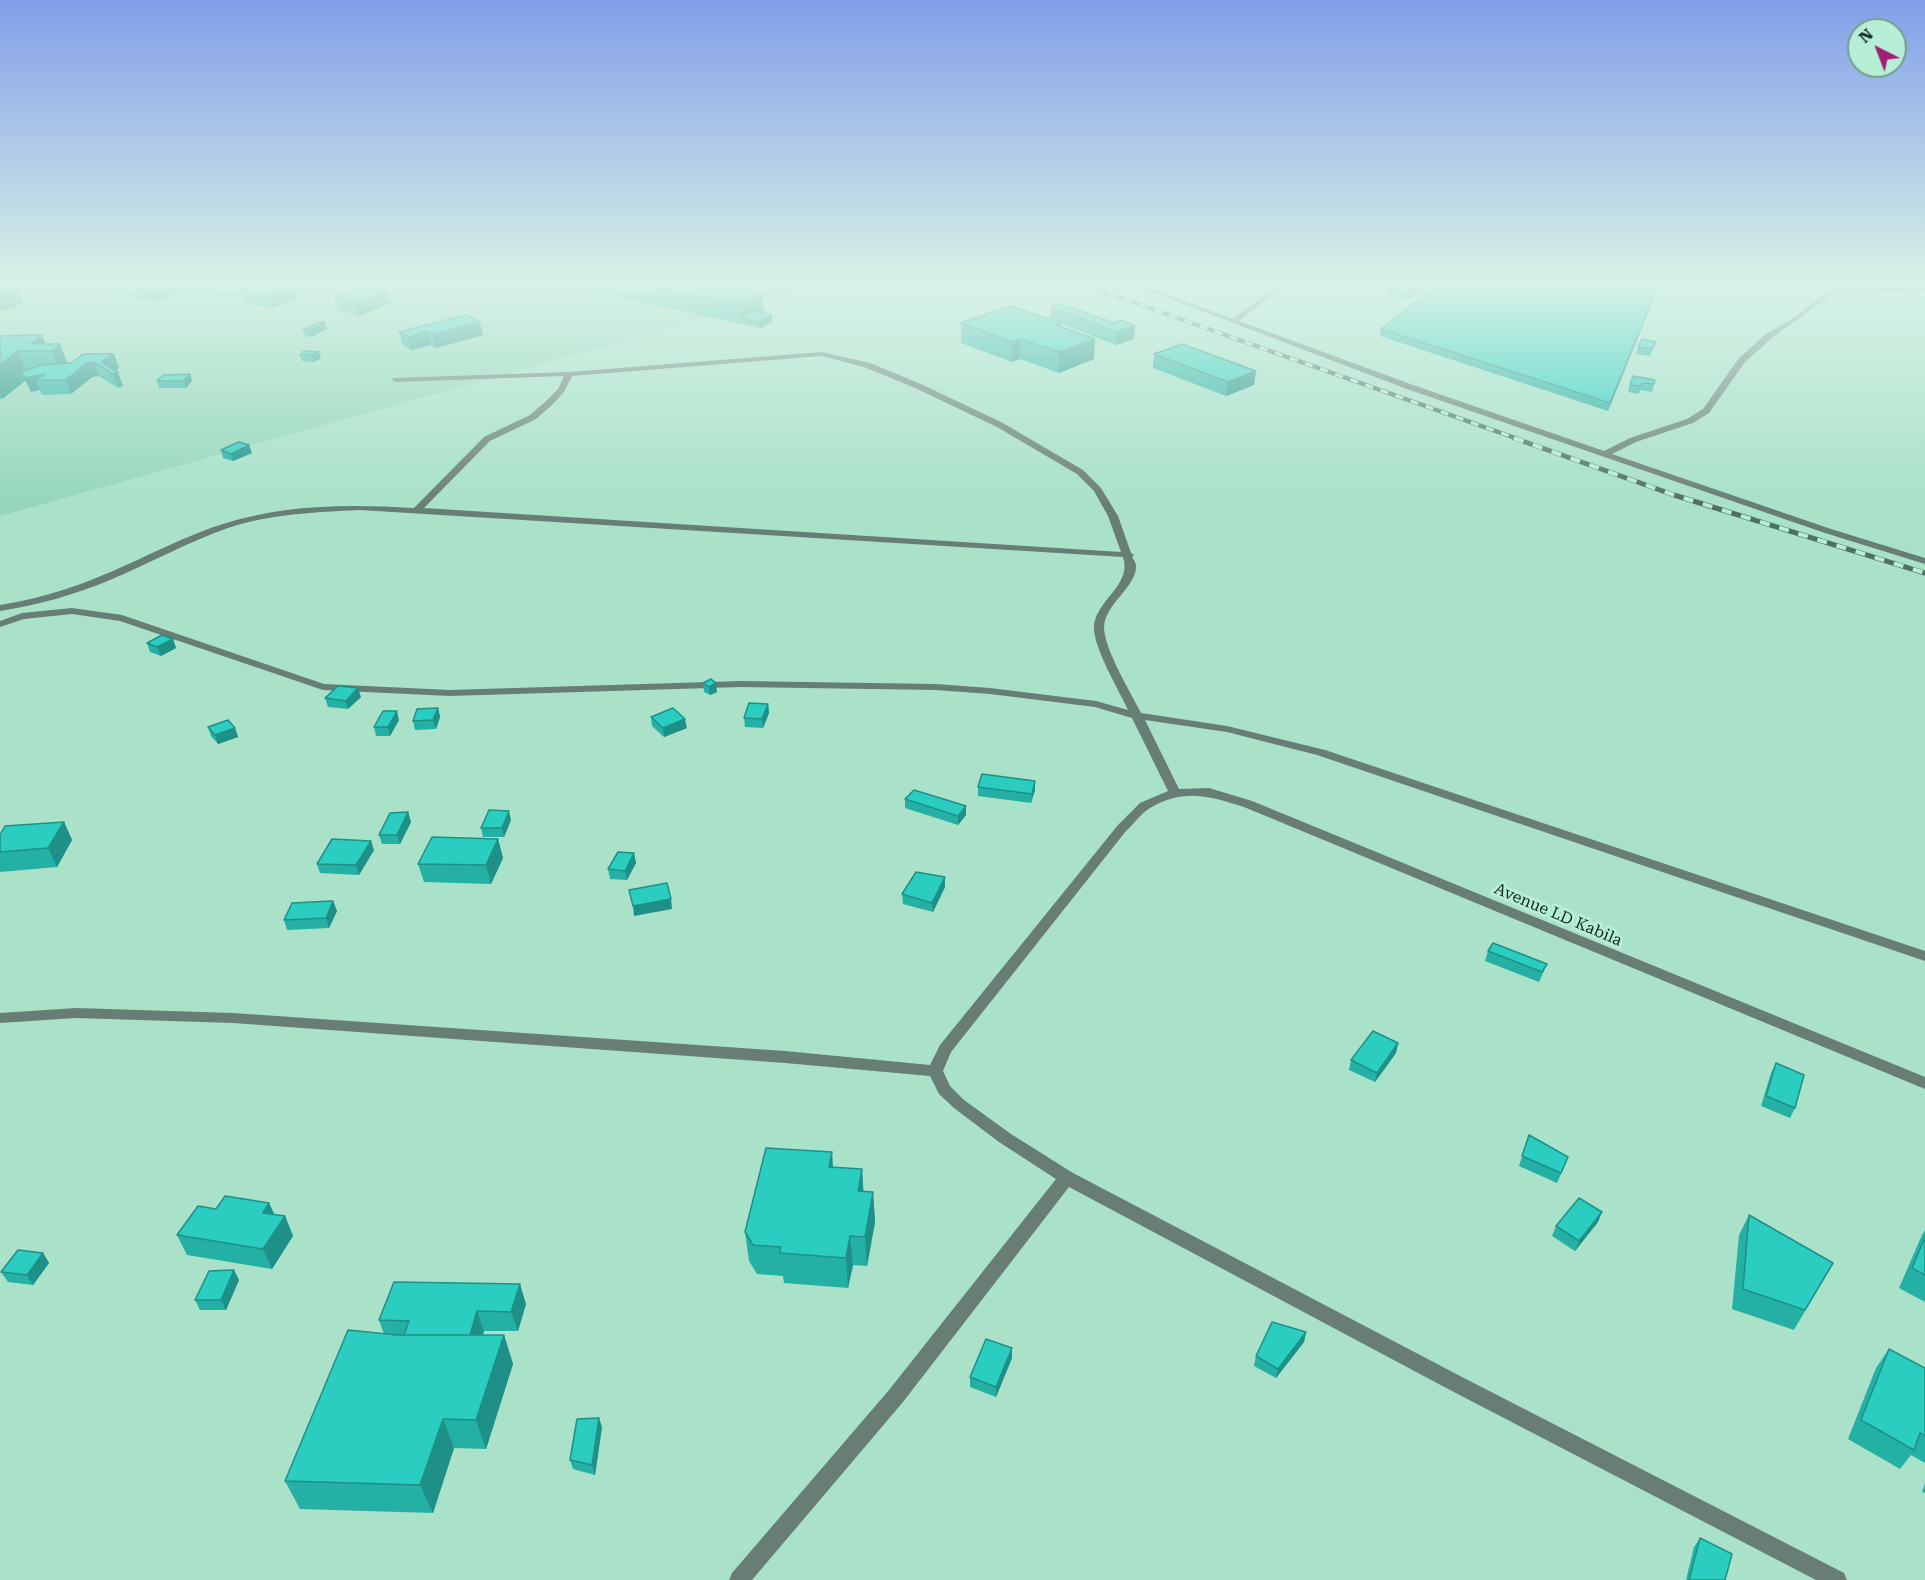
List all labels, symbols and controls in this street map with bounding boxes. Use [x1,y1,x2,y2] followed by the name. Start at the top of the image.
[1847,18,1907,78] north arrow
[1855,25,1877,47] text: N
[1491,879,1625,951] street label: Avenue LD Kabila

